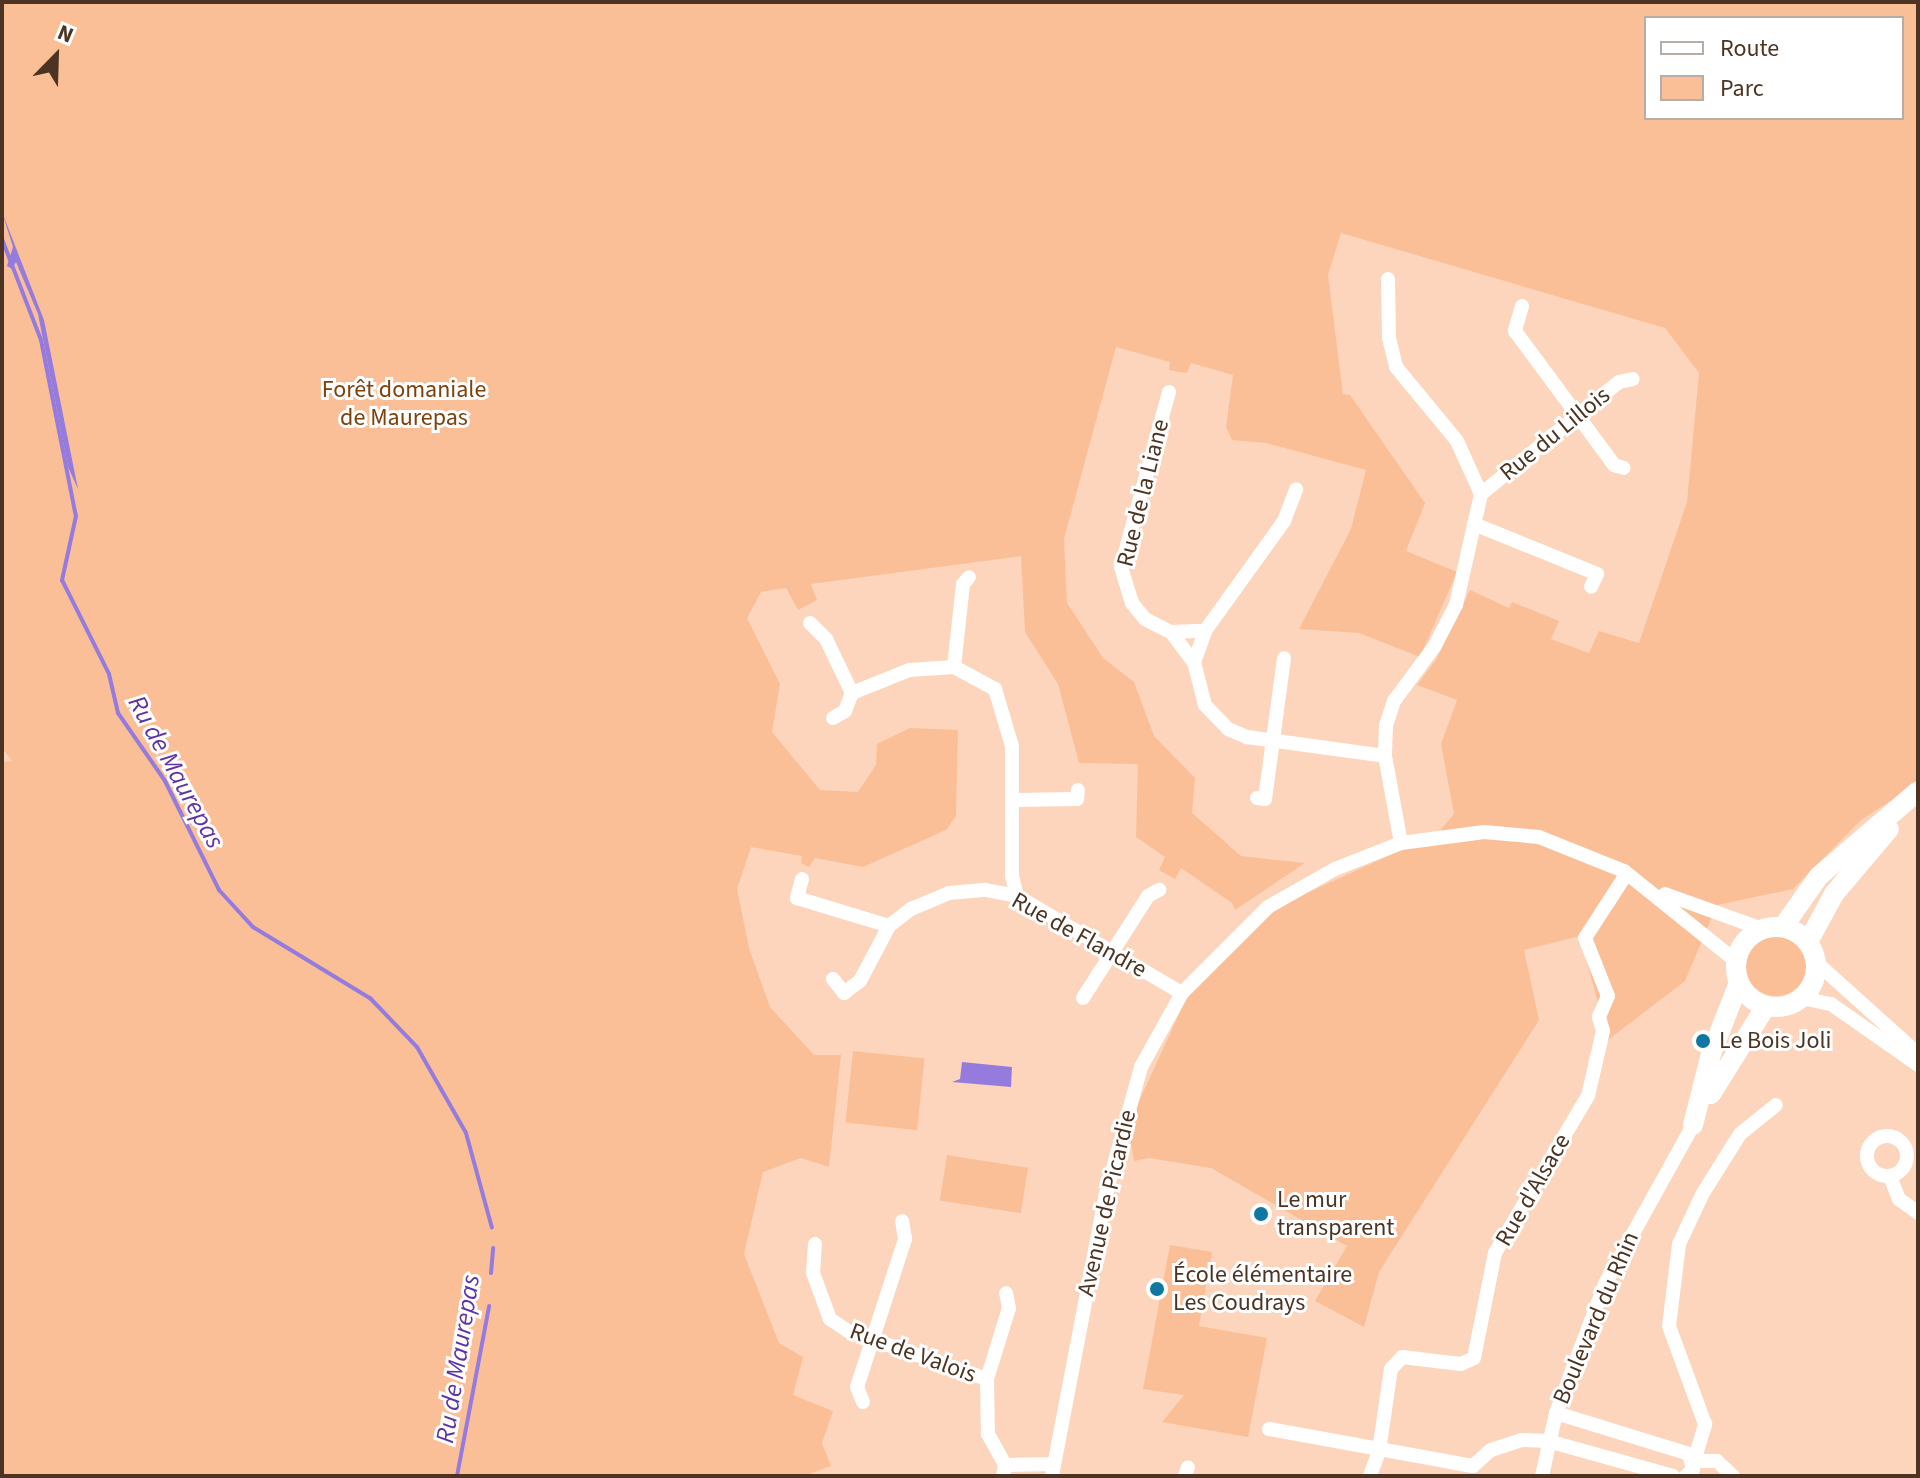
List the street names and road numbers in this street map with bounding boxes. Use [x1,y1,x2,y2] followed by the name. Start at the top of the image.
[1494,381,1616,487] street label: Rue du Lillois
[1111,416,1175,570] street label: Rue de la Liane
[1006,886,1152,984] street label: Rue de Flandre
[1072,1107,1142,1299] street label: Avenue de Picardie
[1489,1129,1577,1251] street label: Rue d'Alsace
[1547,1228,1645,1408] street label: Boulevard du Rhin
[846,1317,980,1389] street label: Rue de Valois

